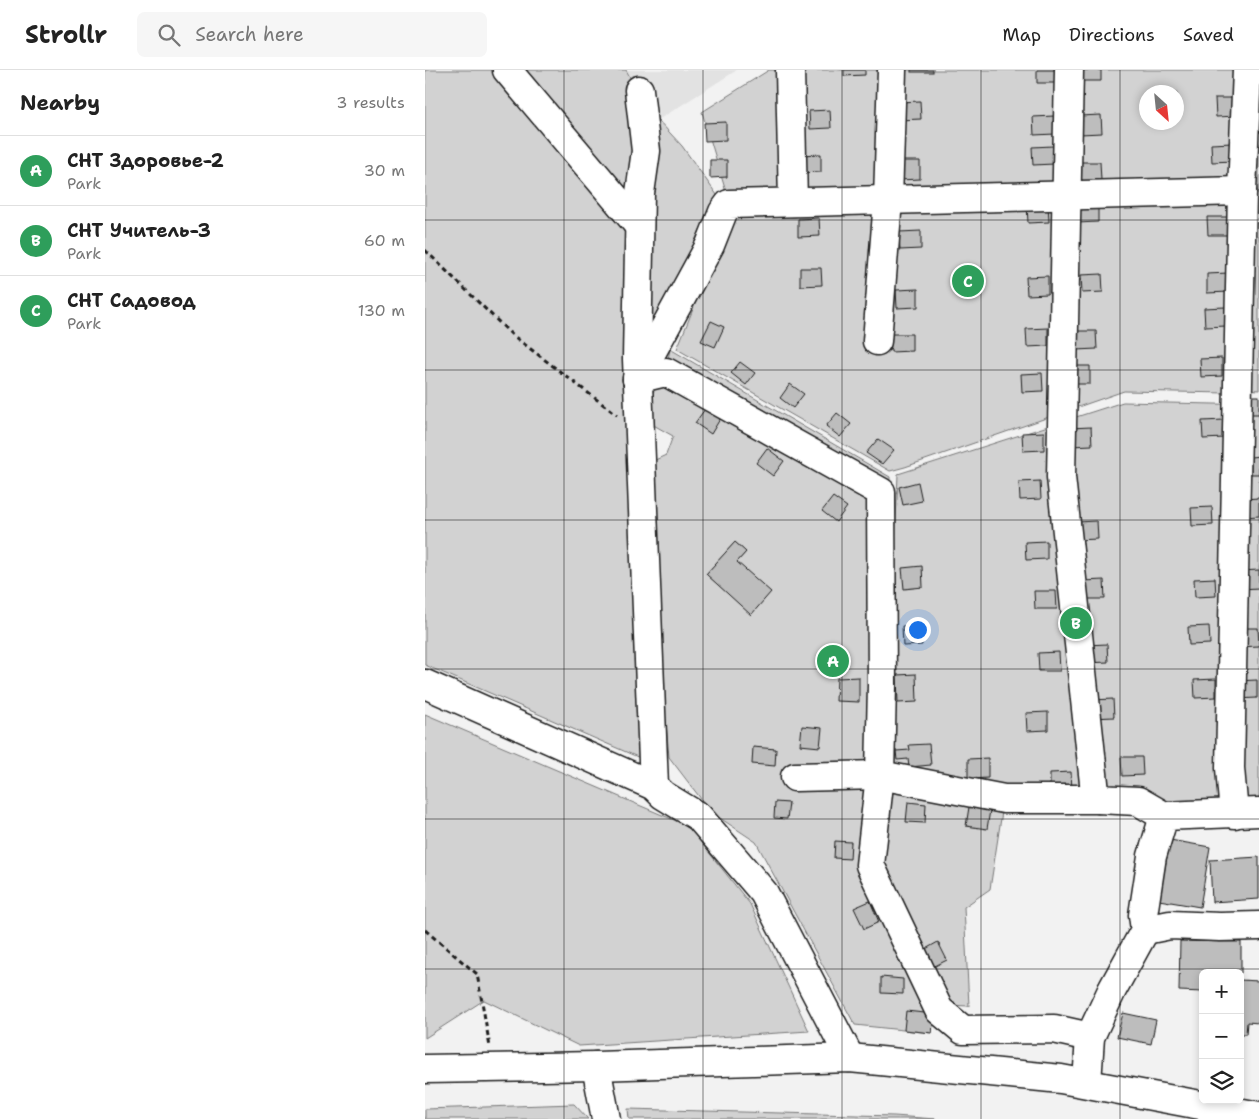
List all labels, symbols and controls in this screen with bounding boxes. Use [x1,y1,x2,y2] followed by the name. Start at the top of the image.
[137,12,487,57] search box
[25,19,107,51] text: Strollr
[155,21,183,49] icon: search
[195,22,304,47] text: Search here
[1003,23,1041,47] text: Map
[1069,23,1155,47] text: Directions
[1183,23,1234,47] text: Saved
[1139,85,1184,130] north arrow
[20,89,100,117] text: Nearby
[336,92,405,113] text: 3 results
[67,148,224,173] text: СНТ Здоровье-2
[30,160,42,181] text: A
[364,160,405,181] text: 30 m
[67,173,101,194] text: Park
[67,218,211,243] text: СНТ Учитель-3
[31,230,41,251] text: B
[364,230,405,251] text: 60 m
[67,243,101,264] text: Park
[952,262,984,300] pin: C
[67,288,196,313] text: СНТ Садовод
[31,300,41,321] text: C
[358,300,405,321] text: 130 m
[67,313,101,334] text: Park
[1060,604,1092,642] pin: B
[905,617,931,643] your location
[817,642,849,680] pin: A
[1199,969,1244,1104] map controls
[1199,969,1244,1014] button: +
[1199,1014,1244,1059] button: −
[1199,1059,1244,1104] button: layers

